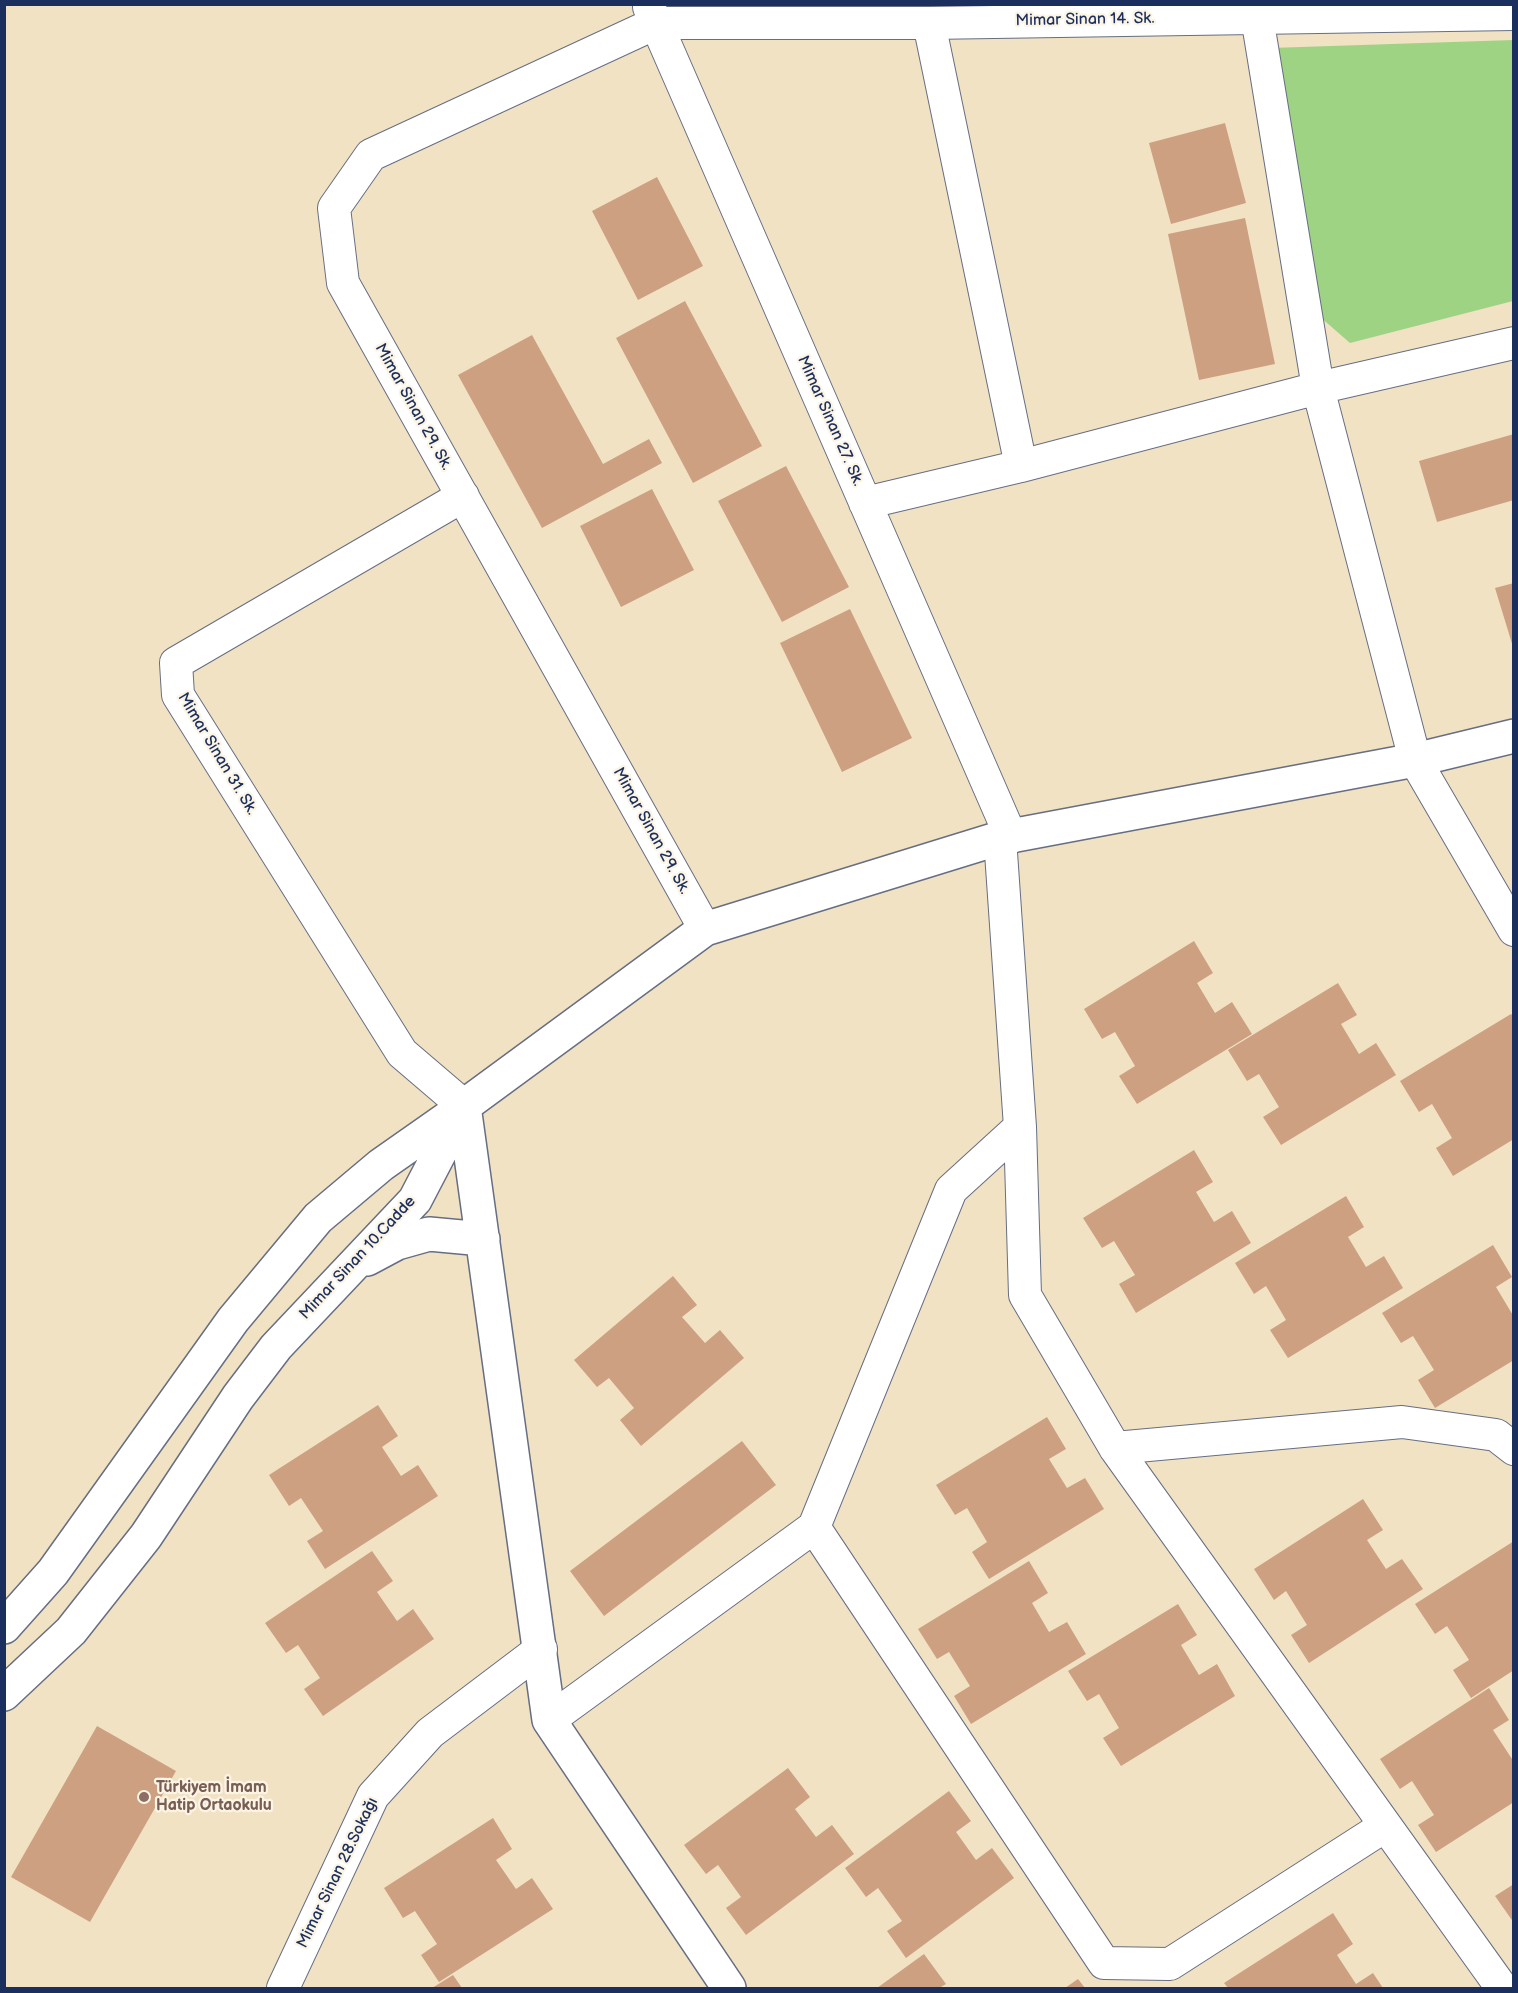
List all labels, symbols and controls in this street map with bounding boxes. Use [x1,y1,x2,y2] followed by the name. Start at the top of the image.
[1015,9,1155,31] street label: Mimar Sinan 14. Sk.
[370,340,456,474] street label: Mimar Sinan 29. Sk.
[793,353,867,489] street label: Mimar Sinan 27. Sk.
[173,689,261,819] street label: Mimar Sinan 31. Sk.
[608,764,694,898] street label: Mimar Sinan 29. Sk.
[296,1192,420,1324] street label: Mimar Sinan 10.Cadde
[156,1778,272,1816] place label: Türkiyem İmam Hatip Ortaokulu
[137,1790,151,1804] marker: Türkiyem İmam Hatip Ortaokulu
[293,1795,383,1951] street label: Mimar Sinan 28.Sokağı

